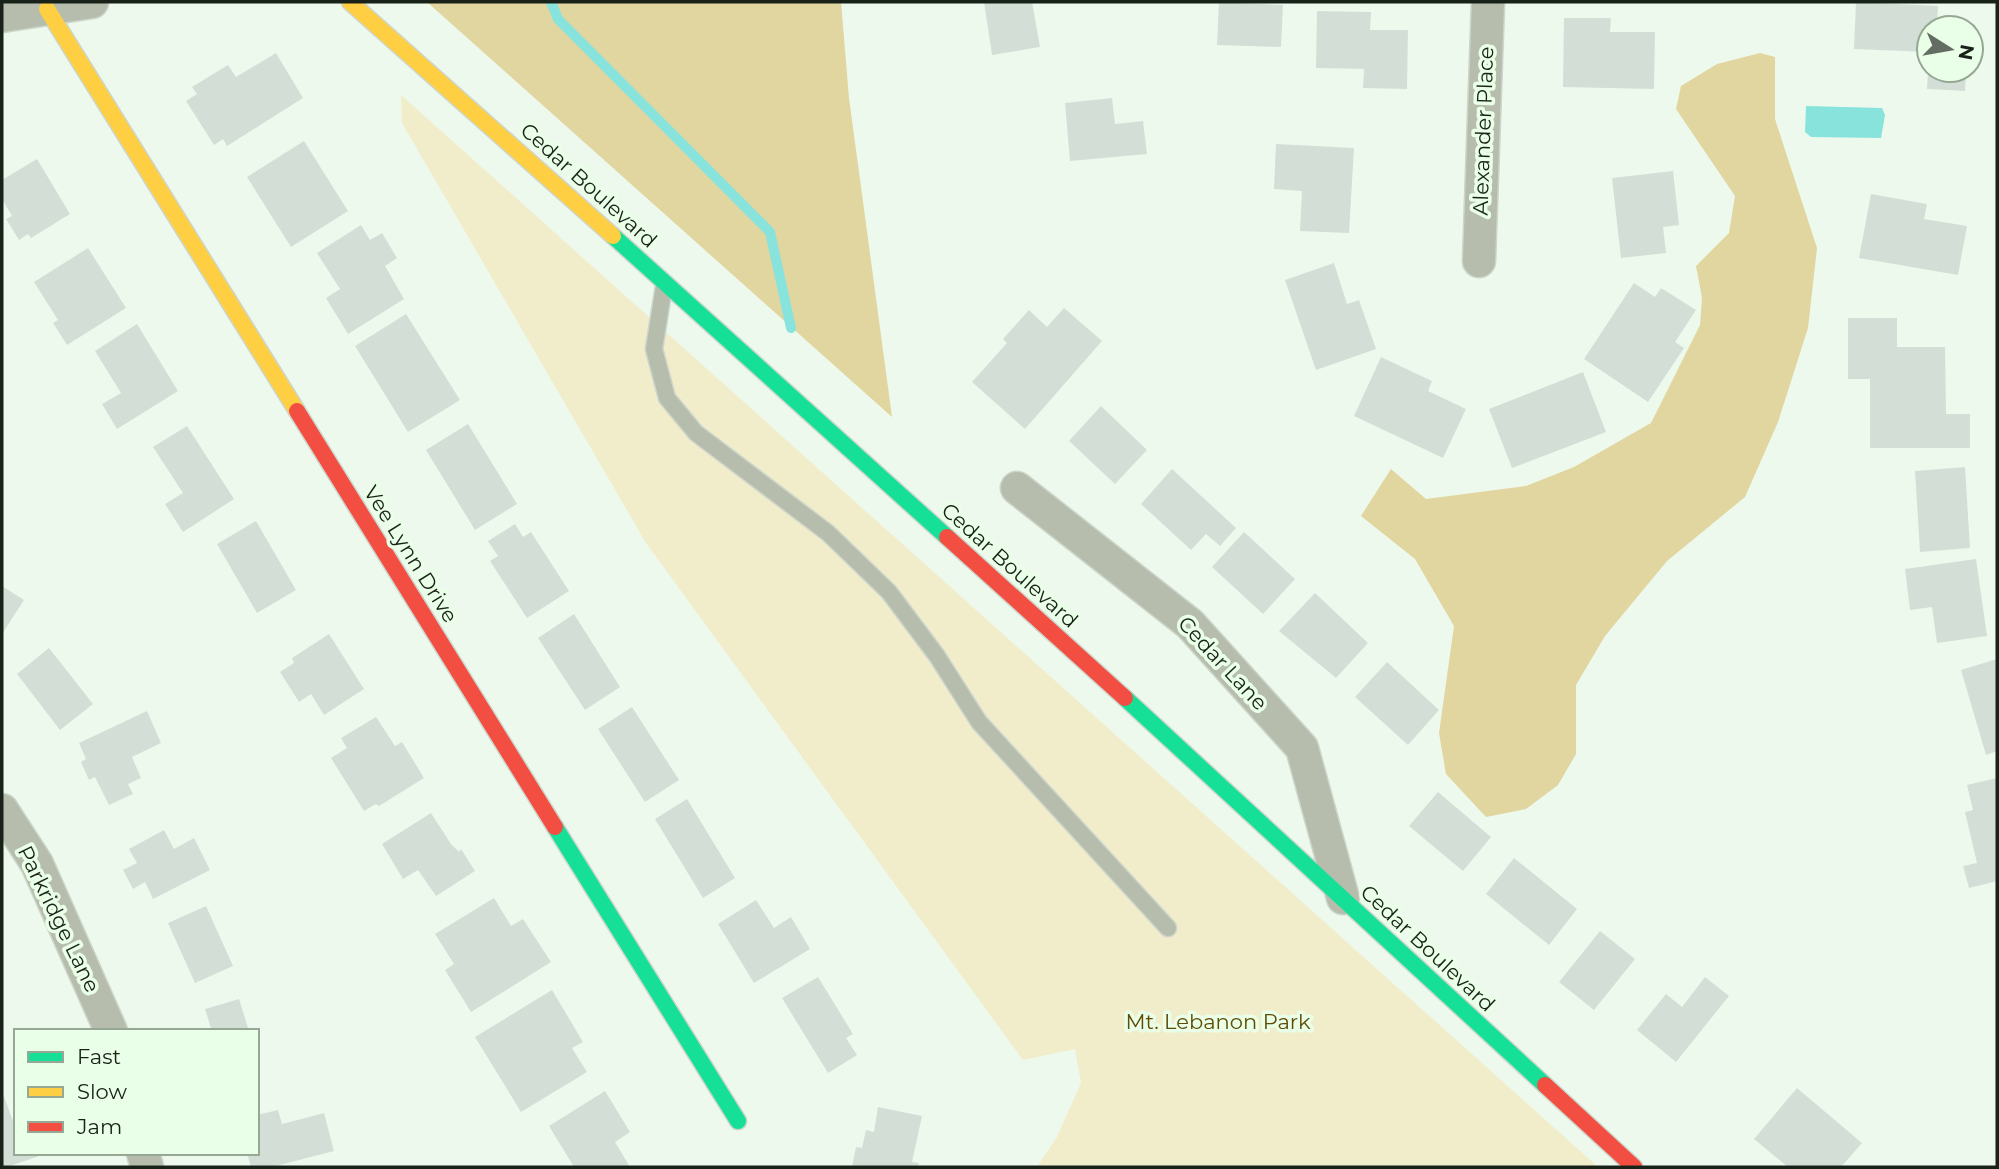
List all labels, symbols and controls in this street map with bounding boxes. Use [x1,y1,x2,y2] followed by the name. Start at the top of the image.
[1915,14,1985,84] north arrow
[1953,42,1979,62] text: N
[1468,46,1498,216] street label: Alexander Place
[516,117,662,253] street label: Cedar Boulevard
[359,481,463,627] street label: Vee Lynn Drive
[937,497,1083,633] street label: Cedar Boulevard
[1173,611,1273,715] street label: Cedar Lane
[13,842,105,996] street label: Parkridge Lane
[1356,879,1500,1017] street label: Cedar Boulevard
[1125,1009,1311,1034] park label: Mt. Lebanon Park
[14,1029,259,1155] legend
[77,1044,121,1069] text: Fast
[77,1079,127,1104] text: Slow
[76,1114,122,1139] text: Jam

